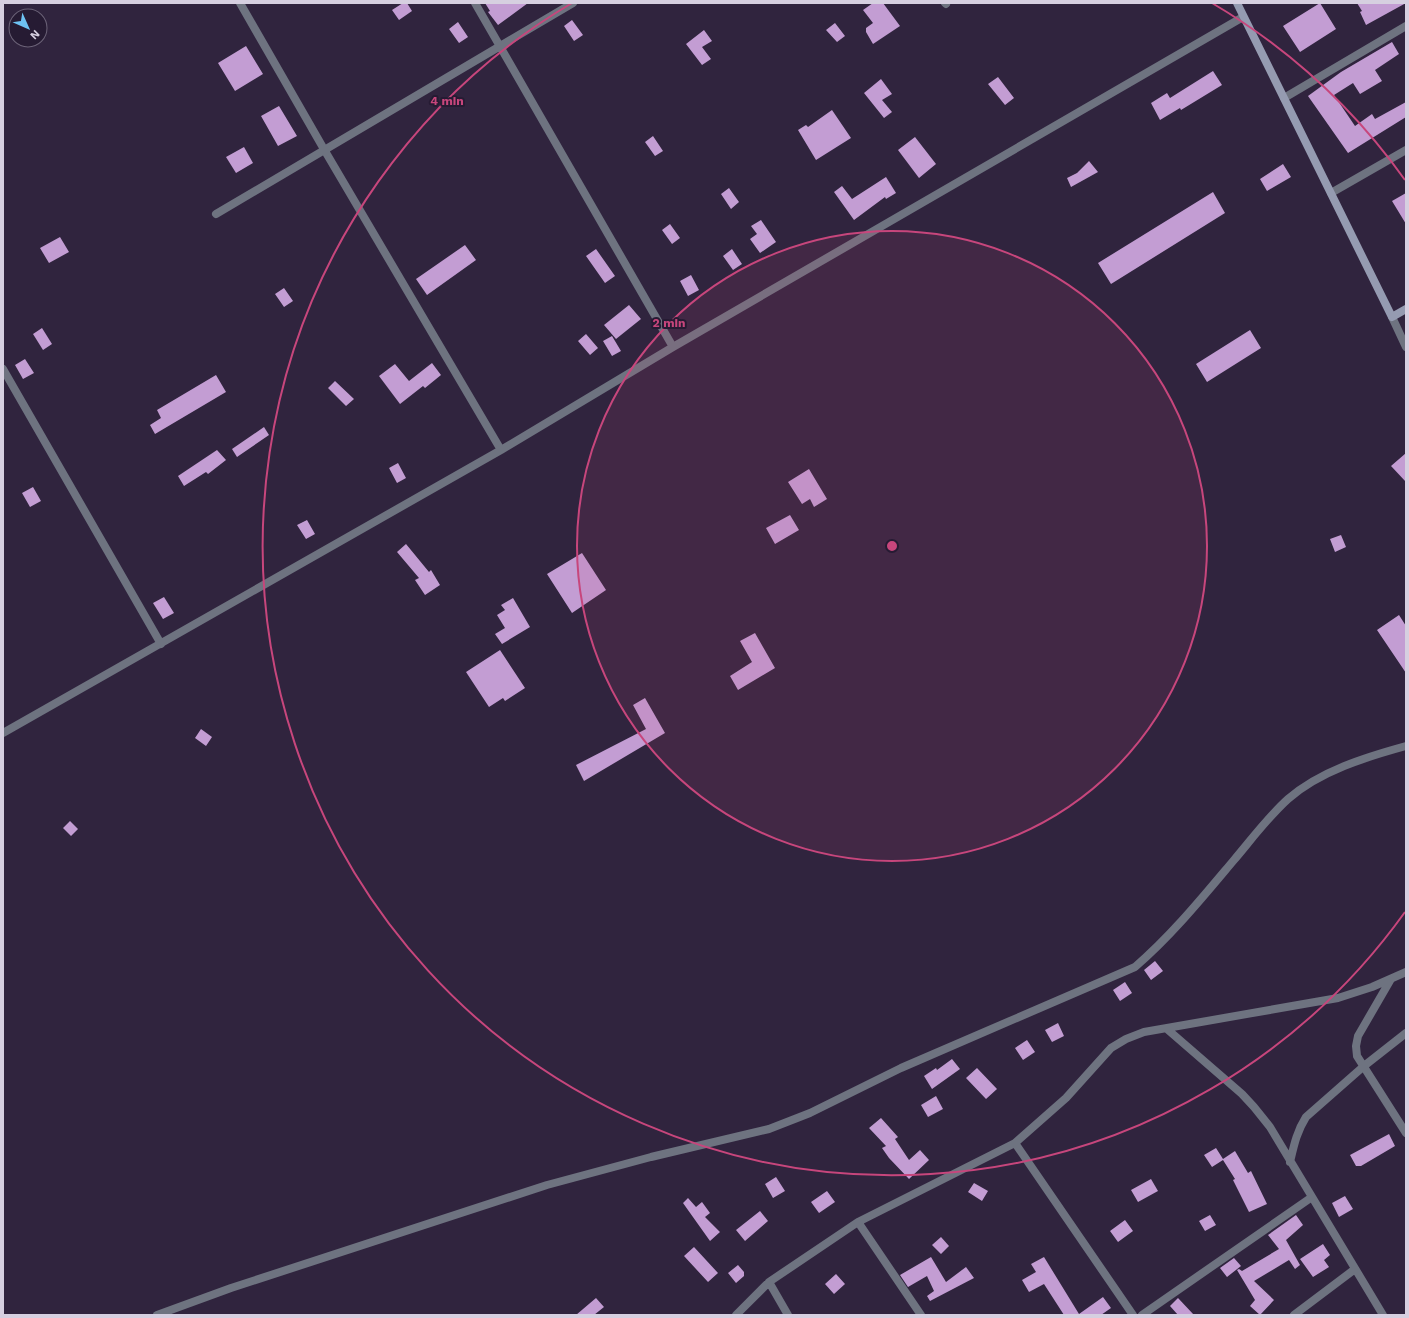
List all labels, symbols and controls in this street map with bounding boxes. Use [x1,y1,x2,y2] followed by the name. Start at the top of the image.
[8,8,48,48] north arrow
[27,27,42,42] text: N
[430,94,464,108] text: 4 min
[653,316,685,330] text: 2 min
[885,539,899,553] centre of rings

